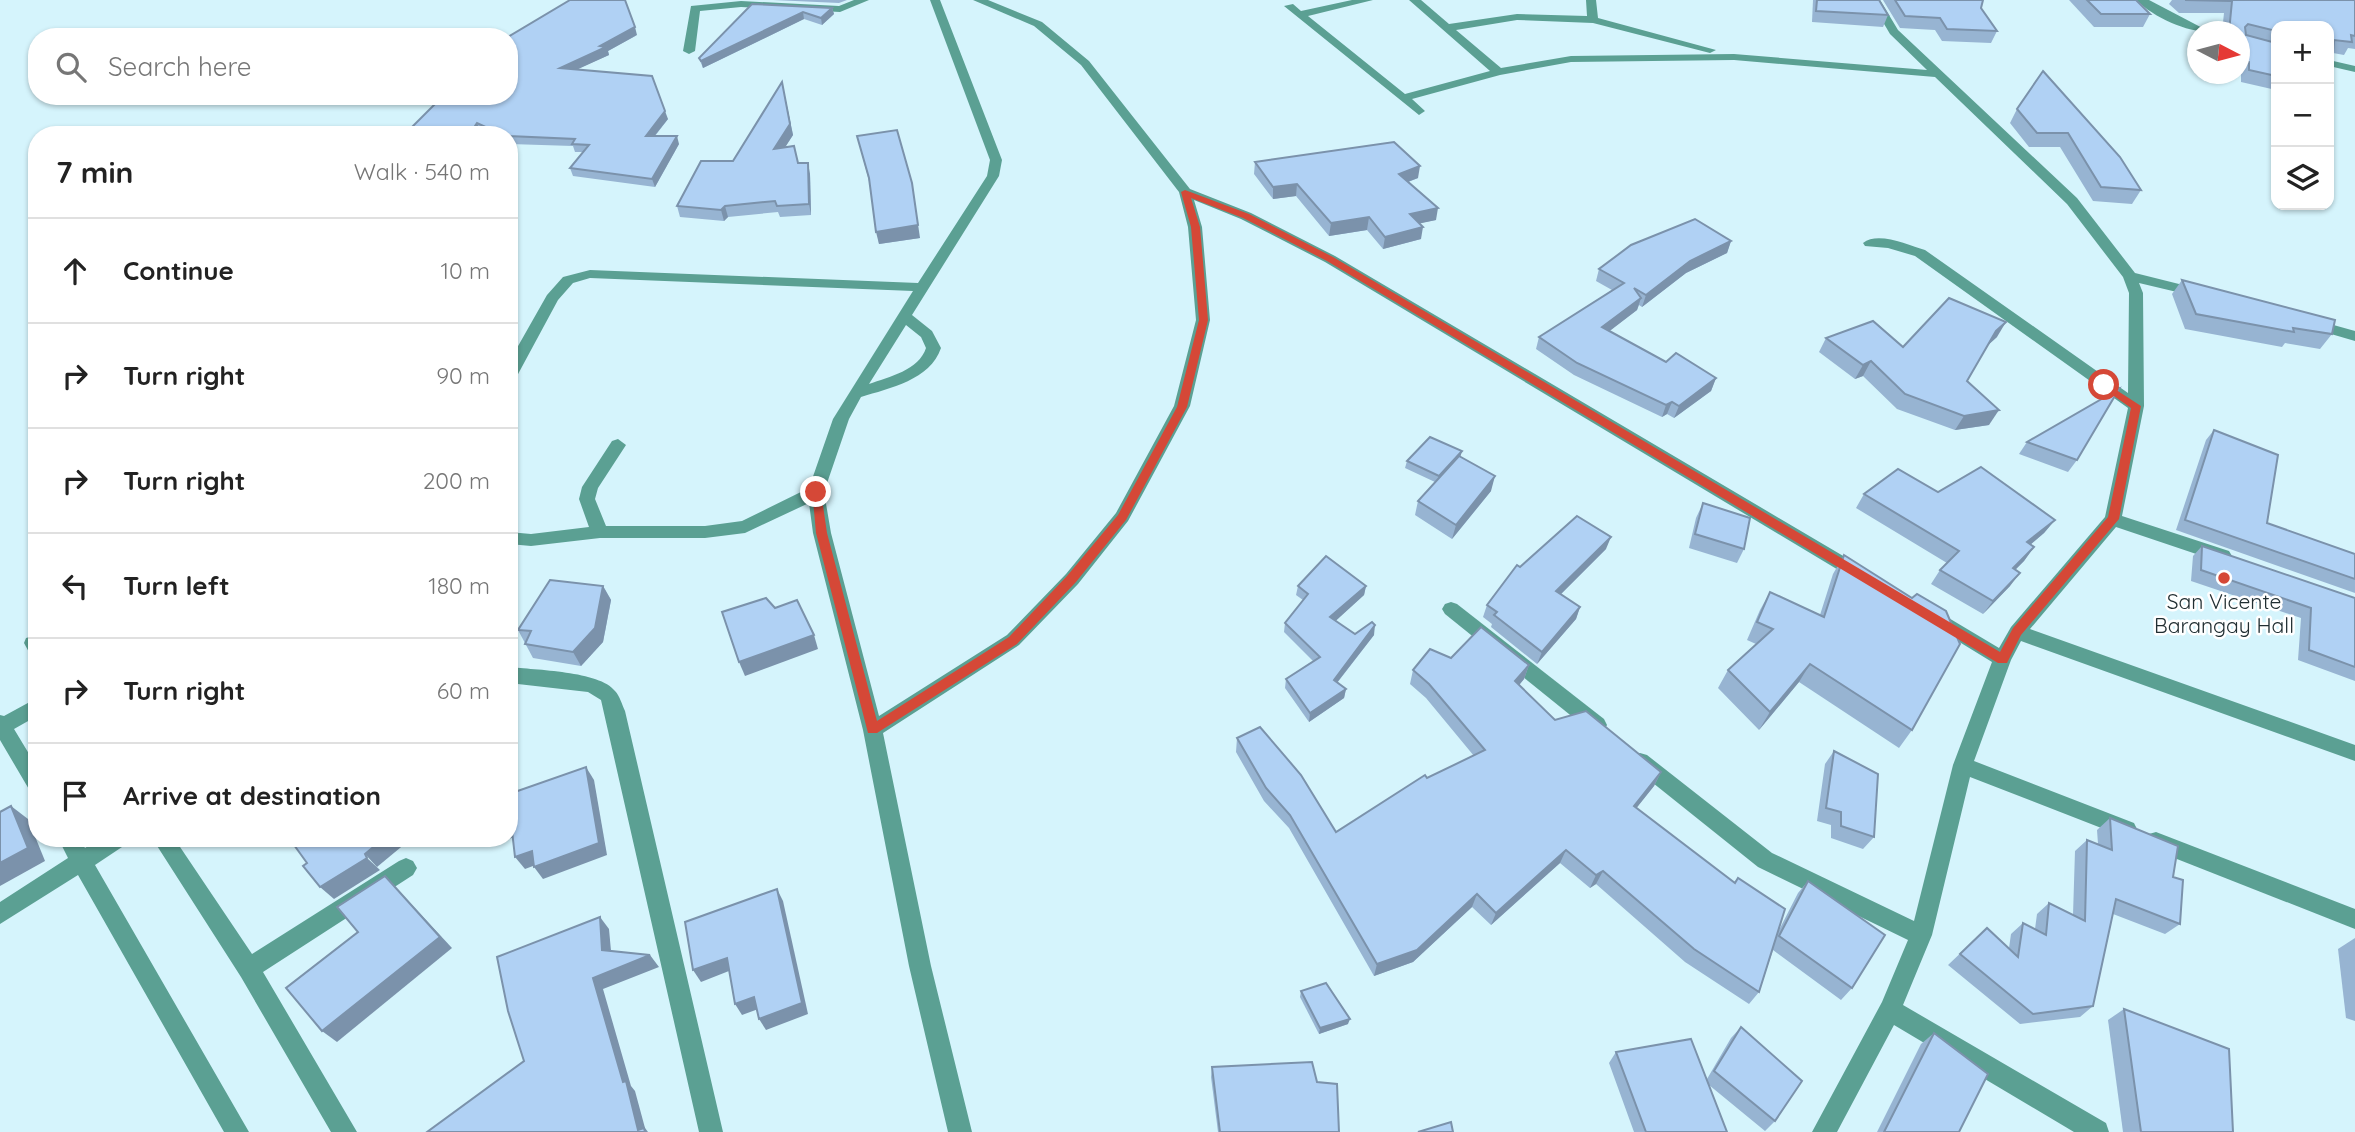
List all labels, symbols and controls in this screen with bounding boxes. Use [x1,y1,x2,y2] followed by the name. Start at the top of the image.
[2187,21,2250,84] north arrow
[2271,21,2334,210] map controls
[2271,21,2334,84] button: +
[28,28,518,105] search box
[52,48,90,86] icon: search
[108,50,252,83] text: Search here
[2271,84,2334,147] button: −
[2271,147,2334,210] button: layers
[56,153,134,191] text: 7 min
[354,157,490,186] text: Walk · 540 m
[56,252,94,290] icon: ahead
[123,254,234,287] text: Continue
[441,256,490,285] text: 10 m
[56,357,94,395] icon: right
[123,359,245,392] text: Turn right
[436,361,490,390] text: 90 m
[2088,369,2119,400] route start
[56,462,94,500] icon: right
[123,464,245,497] text: Turn right
[423,466,490,495] text: 200 m
[800,476,831,507] route end
[56,567,94,605] icon: left
[123,569,230,602] text: Turn left
[2216,570,2232,586] marker: San Vicente Barangay Hall
[428,571,490,600] text: 180 m
[2154,588,2294,638] place label: San Vicente Barangay Hall
[56,672,94,710] icon: right
[123,674,245,707] text: Turn right
[437,676,490,705] text: 60 m
[56,777,94,815] icon: arrive
[123,779,381,812] text: Arrive at destination

